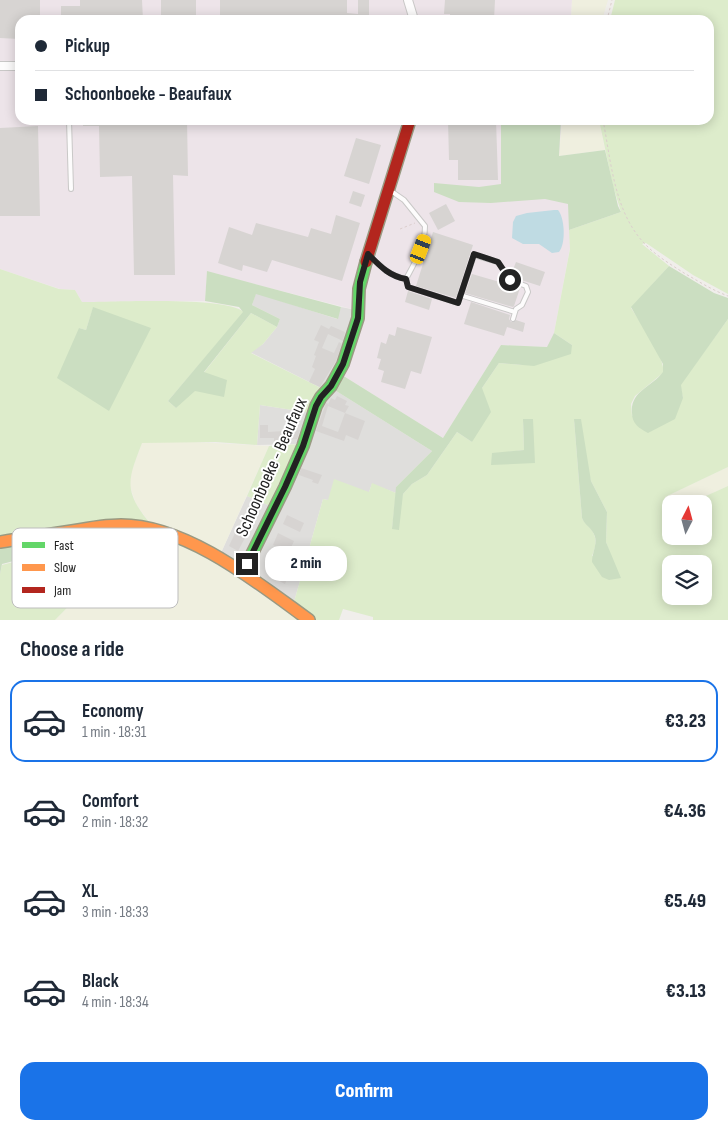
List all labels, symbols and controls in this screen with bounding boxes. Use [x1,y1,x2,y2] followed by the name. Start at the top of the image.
[65,35,110,58] text: Pickup
[65,83,232,106] text: Schoonboeke - Beaufaux
[408,232,433,266] car
[499,269,521,291] route start
[231,394,312,540] street label: Schoonboeke - Beaufaux
[662,495,712,545] north arrow
[662,495,712,605] map controls
[12,528,178,608] legend
[54,537,74,554] text: Fast
[264,546,347,582] callout: 2 min
[236,553,258,575] route end
[290,554,322,573] text: 2 min
[662,555,712,605] button: layers
[54,559,76,576] text: Slow
[53,582,71,599] text: Jam
[20,636,124,663] text: Choose a ride
[22,699,67,744] icon: car
[82,700,144,723] text: Economy
[665,710,706,733] text: €3.23
[82,723,146,742] text: 1 min · 18:31
[22,789,67,834] icon: car
[82,790,139,813] text: Comfort
[664,800,706,823] text: €4.36
[82,813,148,832] text: 2 min · 18:32
[22,879,67,924] icon: car
[82,880,98,903] text: XL
[664,890,706,913] text: €5.49
[82,903,149,922] text: 3 min · 18:33
[22,969,67,1014] icon: car
[82,970,119,993] text: Black
[666,980,706,1003] text: €3.13
[82,993,149,1012] text: 4 min · 18:34
[20,1062,708,1120] button: Confirm

